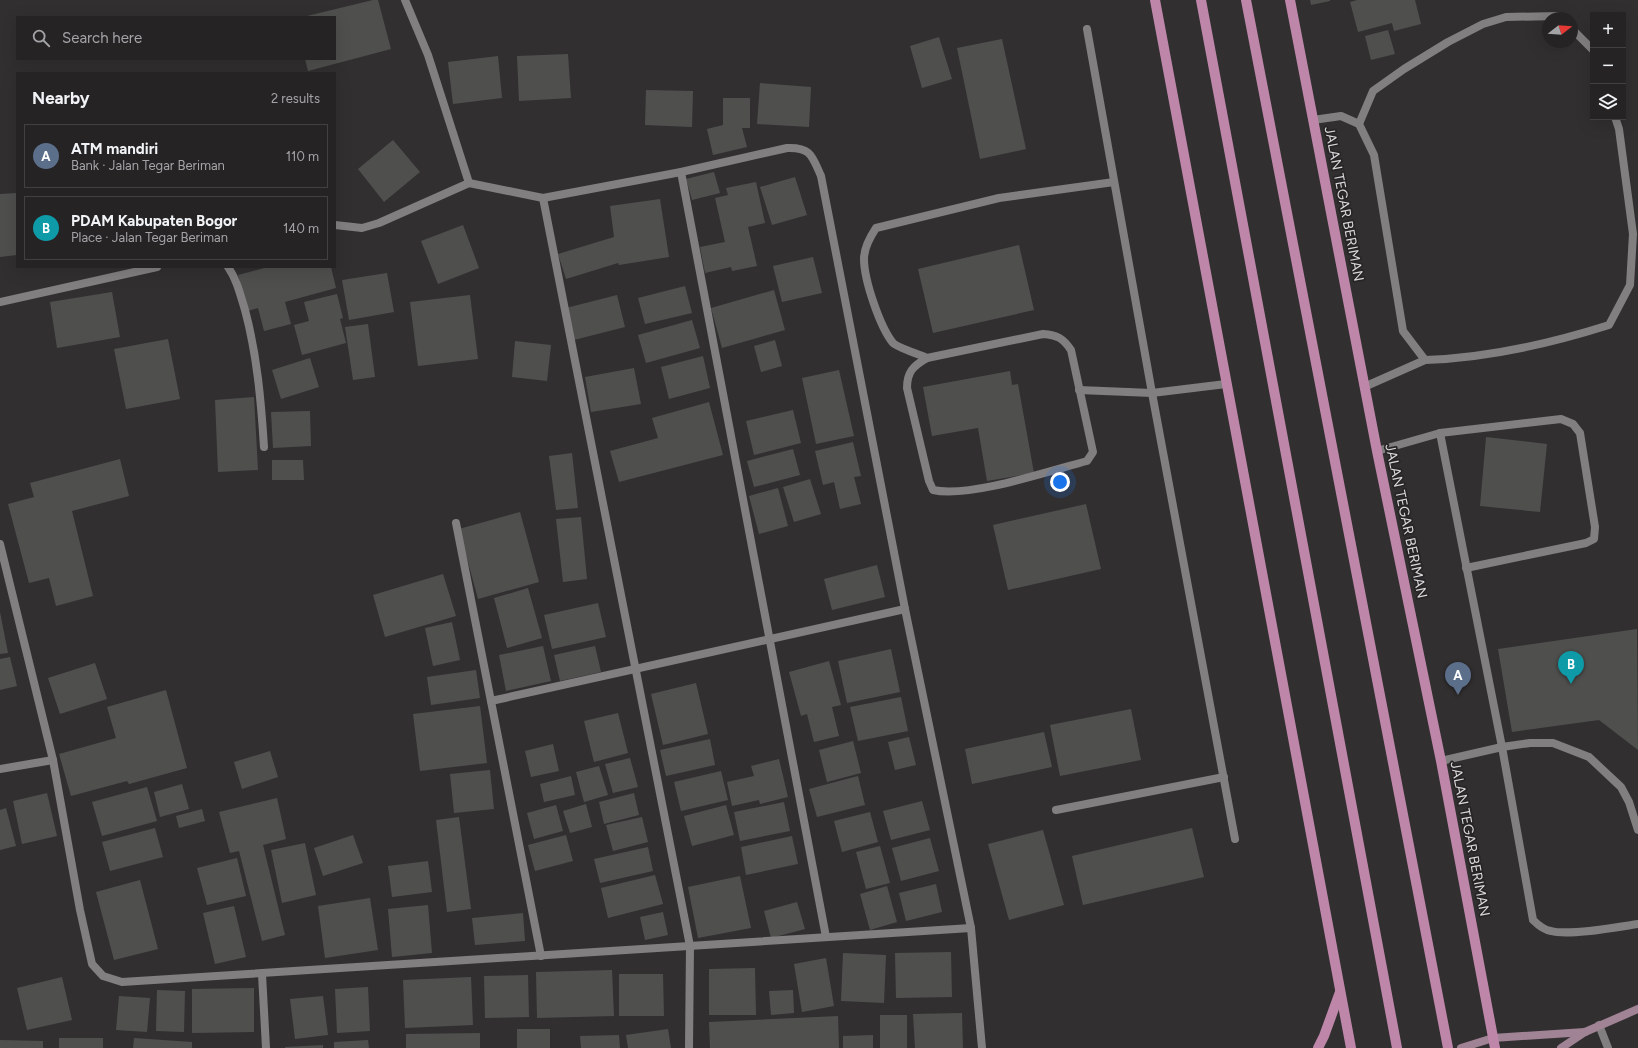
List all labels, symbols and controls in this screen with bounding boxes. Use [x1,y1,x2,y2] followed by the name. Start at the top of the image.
[1542,12,1578,48] north arrow
[1590,12,1626,120] map controls
[1590,12,1626,48] button: +
[16,16,336,60] search box
[30,27,52,49] icon: search
[62,29,142,47] text: Search here
[1590,48,1626,84] button: −
[1590,84,1626,120] button: layers
[32,88,90,108] text: Nearby
[271,91,320,106] text: 2 results
[1321,125,1367,283] street label: JALAN TEGAR BERIMAN
[71,140,158,158] text: ATM mandiri
[41,149,51,164] text: A
[286,149,319,164] text: 110 m
[71,158,225,173] text: Bank · Jalan Tegar Beriman
[71,212,237,230] text: PDAM Kabupaten Bogor
[42,221,50,236] text: B
[283,221,319,236] text: 140 m
[71,230,228,245] text: Place · Jalan Tegar Beriman
[1381,442,1431,600] street label: JALAN TEGAR BERIMAN
[1050,472,1070,492] your location
[1558,651,1584,684] pin: B
[1445,662,1471,695] pin: A
[1447,760,1493,918] street label: JALAN TEGAR BERIMAN

